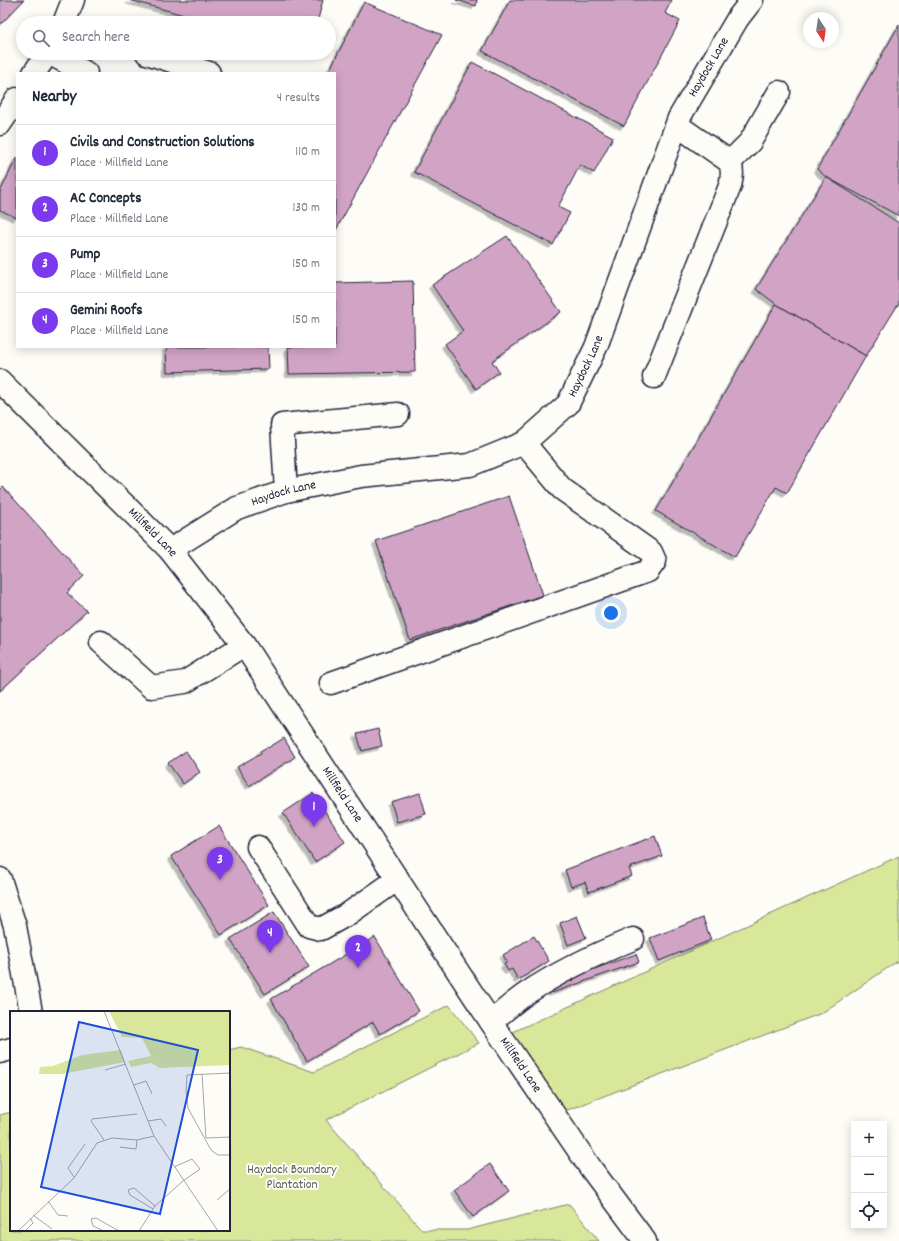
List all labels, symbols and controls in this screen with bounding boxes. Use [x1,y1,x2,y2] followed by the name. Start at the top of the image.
[803,12,839,48] north arrow
[16,16,336,60] search box
[30,27,52,49] icon: search
[62,27,130,49] text: Search here
[684,34,734,101] street label: Haydock Lane
[32,86,76,110] text: Nearby
[277,89,320,108] text: 4 results
[70,132,255,154] text: Civils and Construction Solutions
[44,143,46,162] text: 1
[295,143,320,162] text: 110 m
[70,154,168,173] text: Place · Millfield Lane
[70,188,141,210] text: AC Concepts
[42,199,48,218] text: 2
[292,199,320,218] text: 130 m
[70,210,168,229] text: Place · Millfield Lane
[70,244,101,266] text: Pump
[42,255,48,274] text: 3
[292,255,320,274] text: 150 m
[70,266,168,285] text: Place · Millfield Lane
[70,300,143,322] text: Gemini Roofs
[42,311,48,330] text: 4
[292,311,320,330] text: 150 m
[70,322,168,341] text: Place · Millfield Lane
[563,332,609,400] street label: Haydock Lane
[249,476,318,512] street label: Haydock Lane
[123,504,182,562] street label: Millfield Lane
[601,603,621,623] your location
[317,763,367,827] street label: Millfield Lane
[301,794,327,827] pin: 1
[207,847,233,880] pin: 3
[257,920,283,953] pin: 4
[345,935,371,968] pin: 2
[10,1011,230,1231] inset map
[495,1034,546,1097] street label: Millfield Lane
[851,1121,887,1229] map controls
[851,1121,887,1157] button: +
[851,1157,887,1193] button: −
[247,1161,337,1195] park label: Haydock Boundary Plantation
[851,1193,887,1229] button: locate

